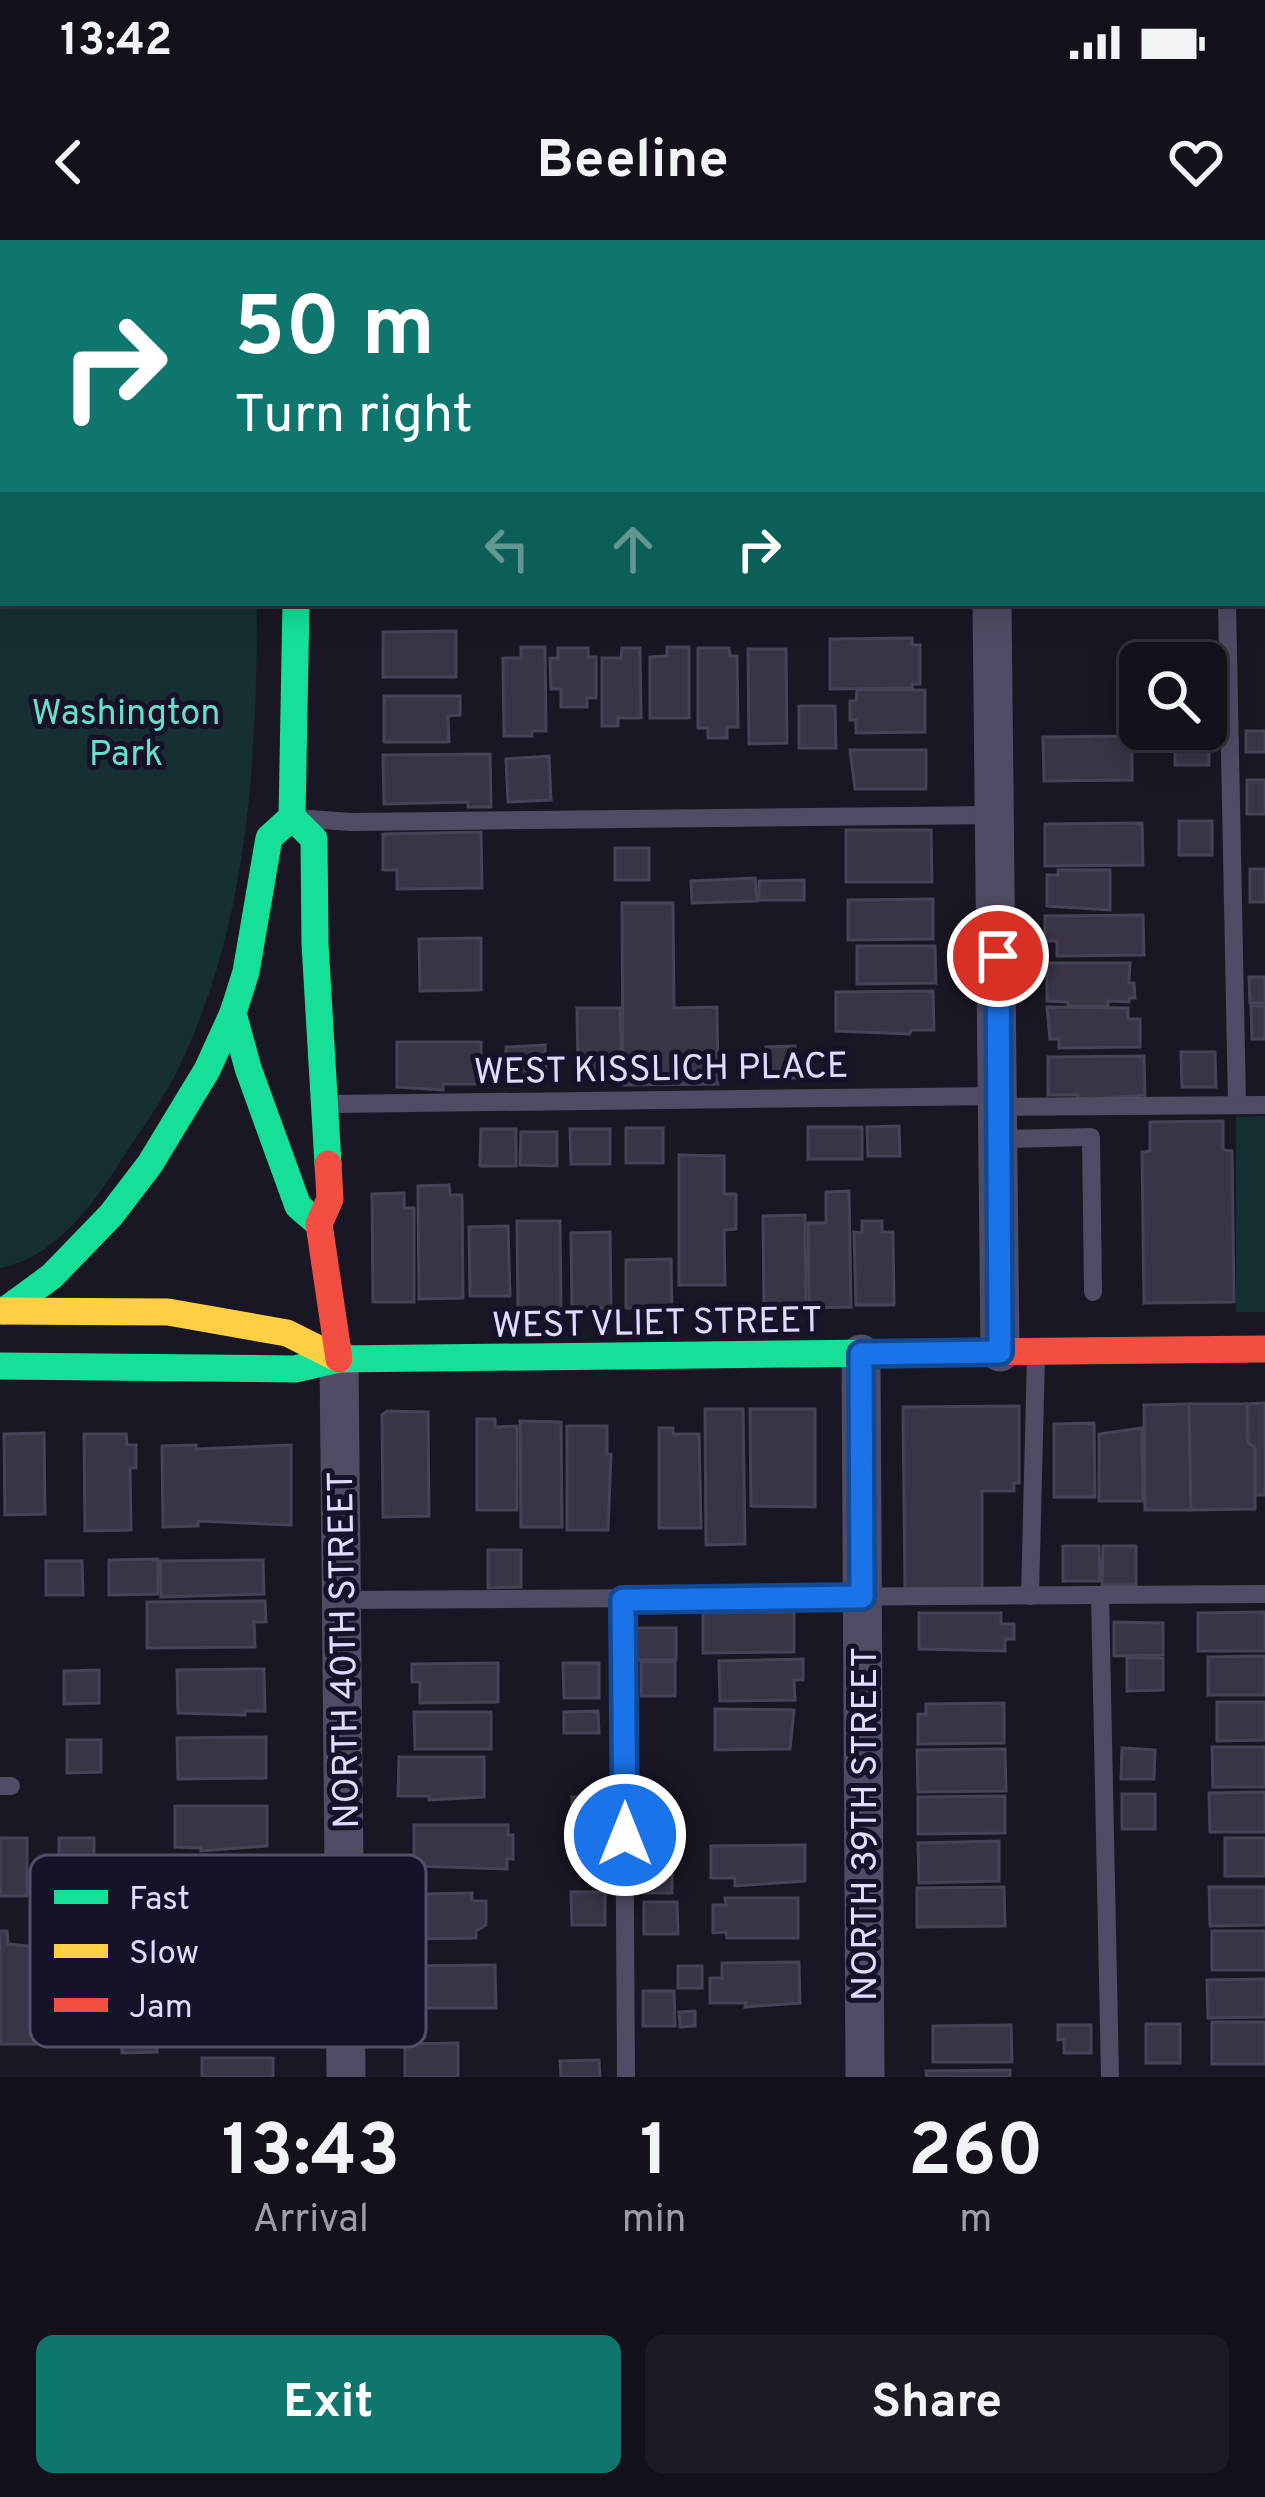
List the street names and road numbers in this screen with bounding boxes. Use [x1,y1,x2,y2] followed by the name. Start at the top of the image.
[473,1045,849,1097] street label: WEST KISSLICH PLACE
[491,1299,823,1351] street label: WEST VLIET STREET
[320,1471,372,1829] street label: NORTH 40TH STREET
[844,1647,890,2001] street label: NORTH 39TH STREET

